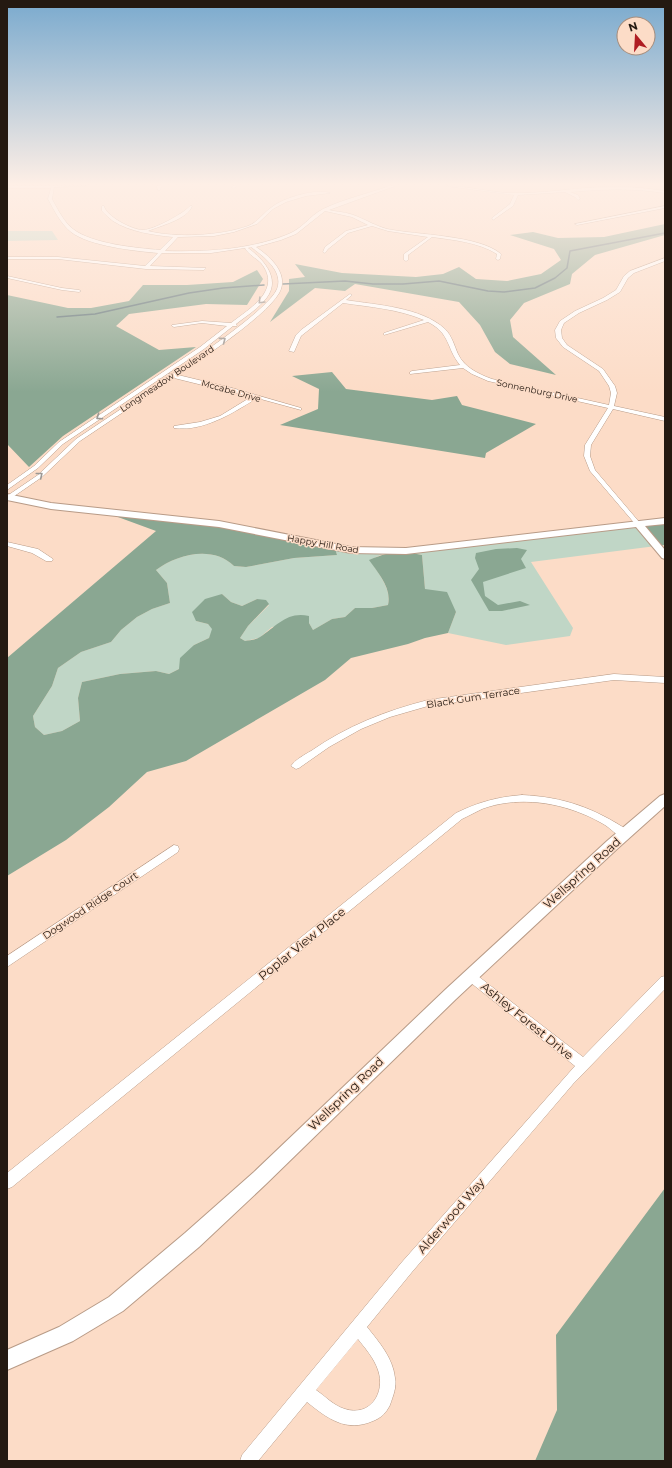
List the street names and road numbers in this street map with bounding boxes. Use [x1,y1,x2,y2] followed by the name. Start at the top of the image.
[118,343,216,414] street label: Longmeadow Boulevard
[200,377,263,404] street label: Mccabe Drive
[496,377,579,405] street label: Sonnenburg Drive
[286,532,360,555] street label: Happy Hill Road
[426,684,521,711] street label: Black Gum Terrace
[540,834,624,911] street label: Wellspring Road
[40,869,140,942] street label: Dogwood Ridge Court
[255,904,348,983] street label: Poplar View Place
[478,979,577,1063] street label: Ashley Forest Drive
[305,1054,387,1133] street label: Wellspring Road
[414,1175,488,1256] street label: Alderwood Way

